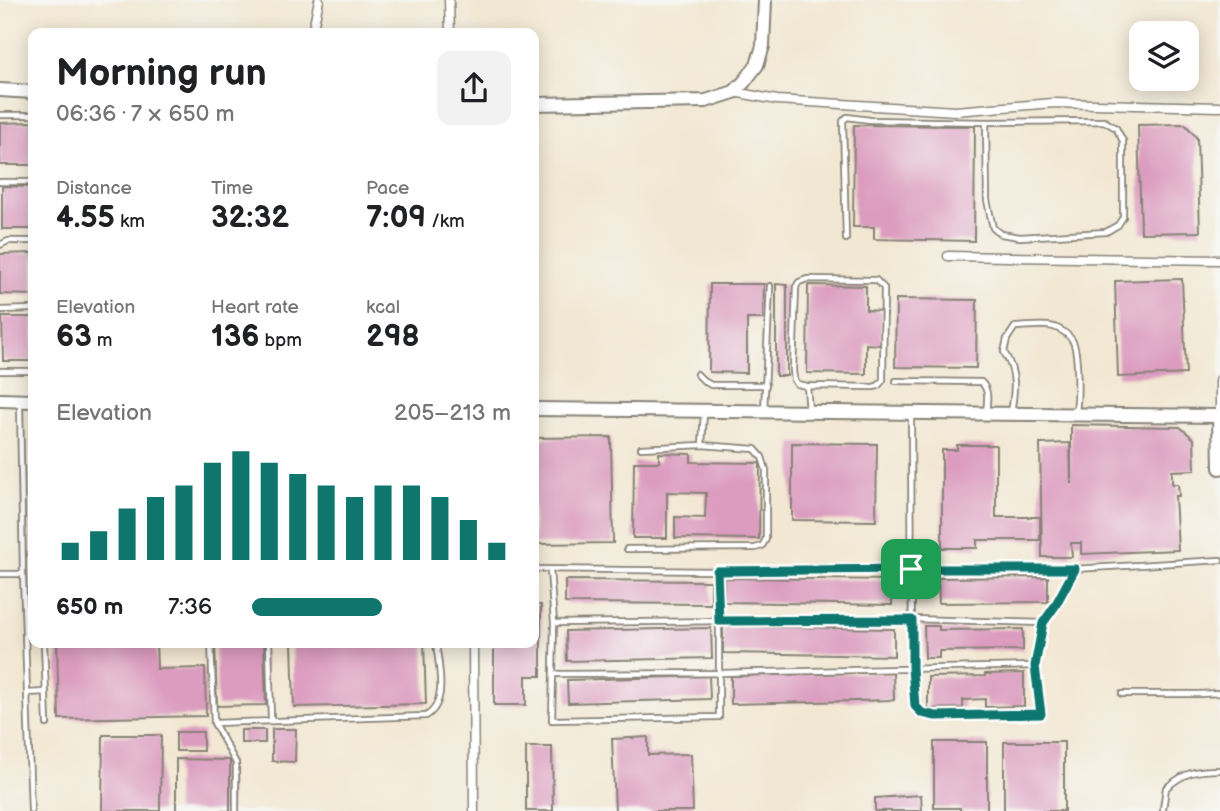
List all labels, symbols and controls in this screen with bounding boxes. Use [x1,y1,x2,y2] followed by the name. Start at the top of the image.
[1129,21,1199,91] map controls
[1129,21,1199,91] button: layers
[56,51,267,96] text: Morning run
[437,51,511,125] button: share
[56,100,234,128] text: 06:36 · 7 × 650 m
[56,177,132,200] text: Distance
[211,177,253,200] text: Time
[366,177,409,200] text: Pace
[56,200,115,236] text: 4.55
[211,200,289,236] text: 32:32
[366,200,426,236] text: 7:09
[115,210,145,233] text: km
[426,210,465,233] text: /km
[56,296,135,319] text: Elevation
[211,296,299,319] text: Heart rate
[366,296,400,319] text: kcal
[56,319,92,355] text: 63
[211,319,259,355] text: 136
[366,319,420,355] text: 298
[92,329,113,352] text: m
[259,329,302,352] text: bpm
[56,399,152,427] text: Elevation
[394,399,511,427] text: 205–213 m
[881,539,941,599] pin
[892,550,930,588] icon: arrive
[56,593,123,621] text: 650 m
[168,593,212,621] text: 7:36

